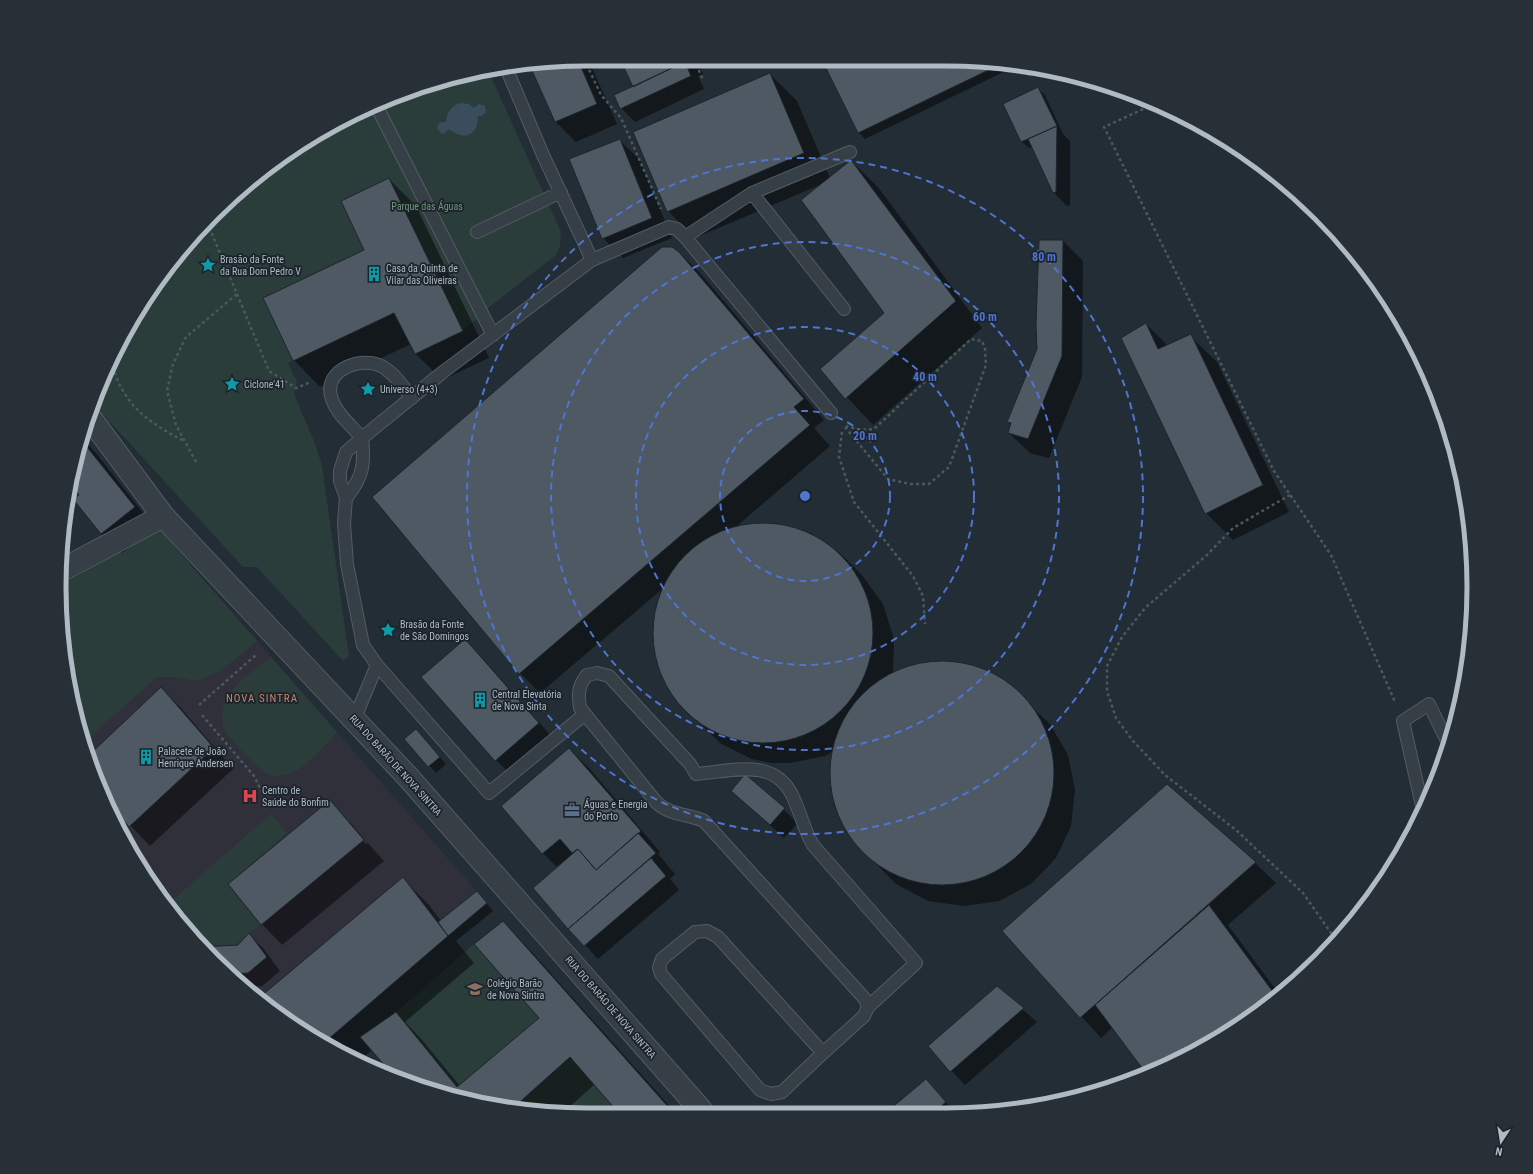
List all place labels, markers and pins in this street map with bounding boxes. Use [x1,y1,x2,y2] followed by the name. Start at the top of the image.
[220,254,301,277] place label: Brasão da Fonte da Rua Dom Pedro V
[199,256,217,274] place icon: Brasão da Fonte da Rua Dom Pedro V
[386,263,458,286] place label: Casa da Quinta de Vilar das Oliveiras
[365,265,383,283] building icon: Casa da Quinta de Vilar das Oliveiras
[223,375,241,393] place icon: Ciclone'41
[244,379,285,390] place label: Ciclone'41
[359,380,377,398] place icon: Universo (4+3)
[380,384,438,396] place label: Universo (4+3)
[798,489,812,503] centre of rings
[400,619,470,642] place label: Brasão da Fonte de São Domingos
[379,621,397,639] place icon: Brasão da Fonte de São Domingos
[492,689,561,712] place label: Central Elevatória de Nova Sinta
[471,691,489,709] building icon: Central Elevatória de Nova Sinta
[158,746,233,769] place label: Palacete de João Henrique Andersen
[137,748,155,766] building icon: Palacete de João Henrique Andersen
[262,785,329,808] place label: Centro de Saúde do Bonfim
[241,787,259,805] hospital icon: Centro de Saúde do Bonfim
[584,798,648,822] place label: Águas e Energia do Porto
[563,801,581,819] office icon: Águas e Energia do Porto
[487,978,545,1001] place label: Colégio Barão de Nova Sintra
[466,980,484,998] school or university icon: Colégio Barão de Nova Sintra

